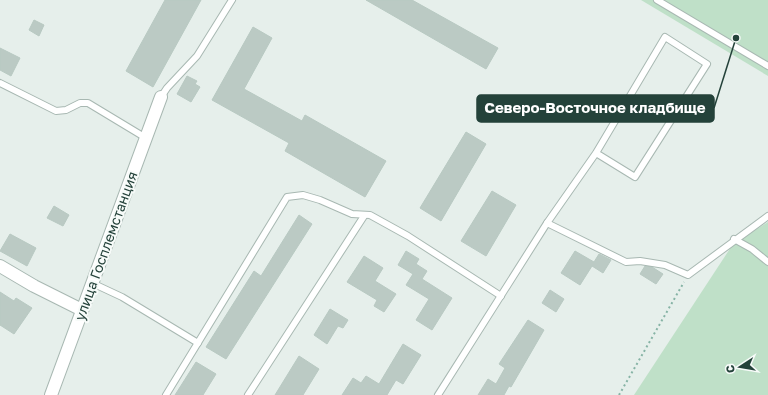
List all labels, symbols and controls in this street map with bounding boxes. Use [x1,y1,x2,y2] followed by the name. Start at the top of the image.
[477,95,714,122] callout: Северо-Восточное кладбище
[484,98,706,116] text: Северо-Восточное кладбище
[71,169,140,323] street label: улица Госплемстанция
[720,347,760,387] north arrow
[723,364,737,374] text: С

